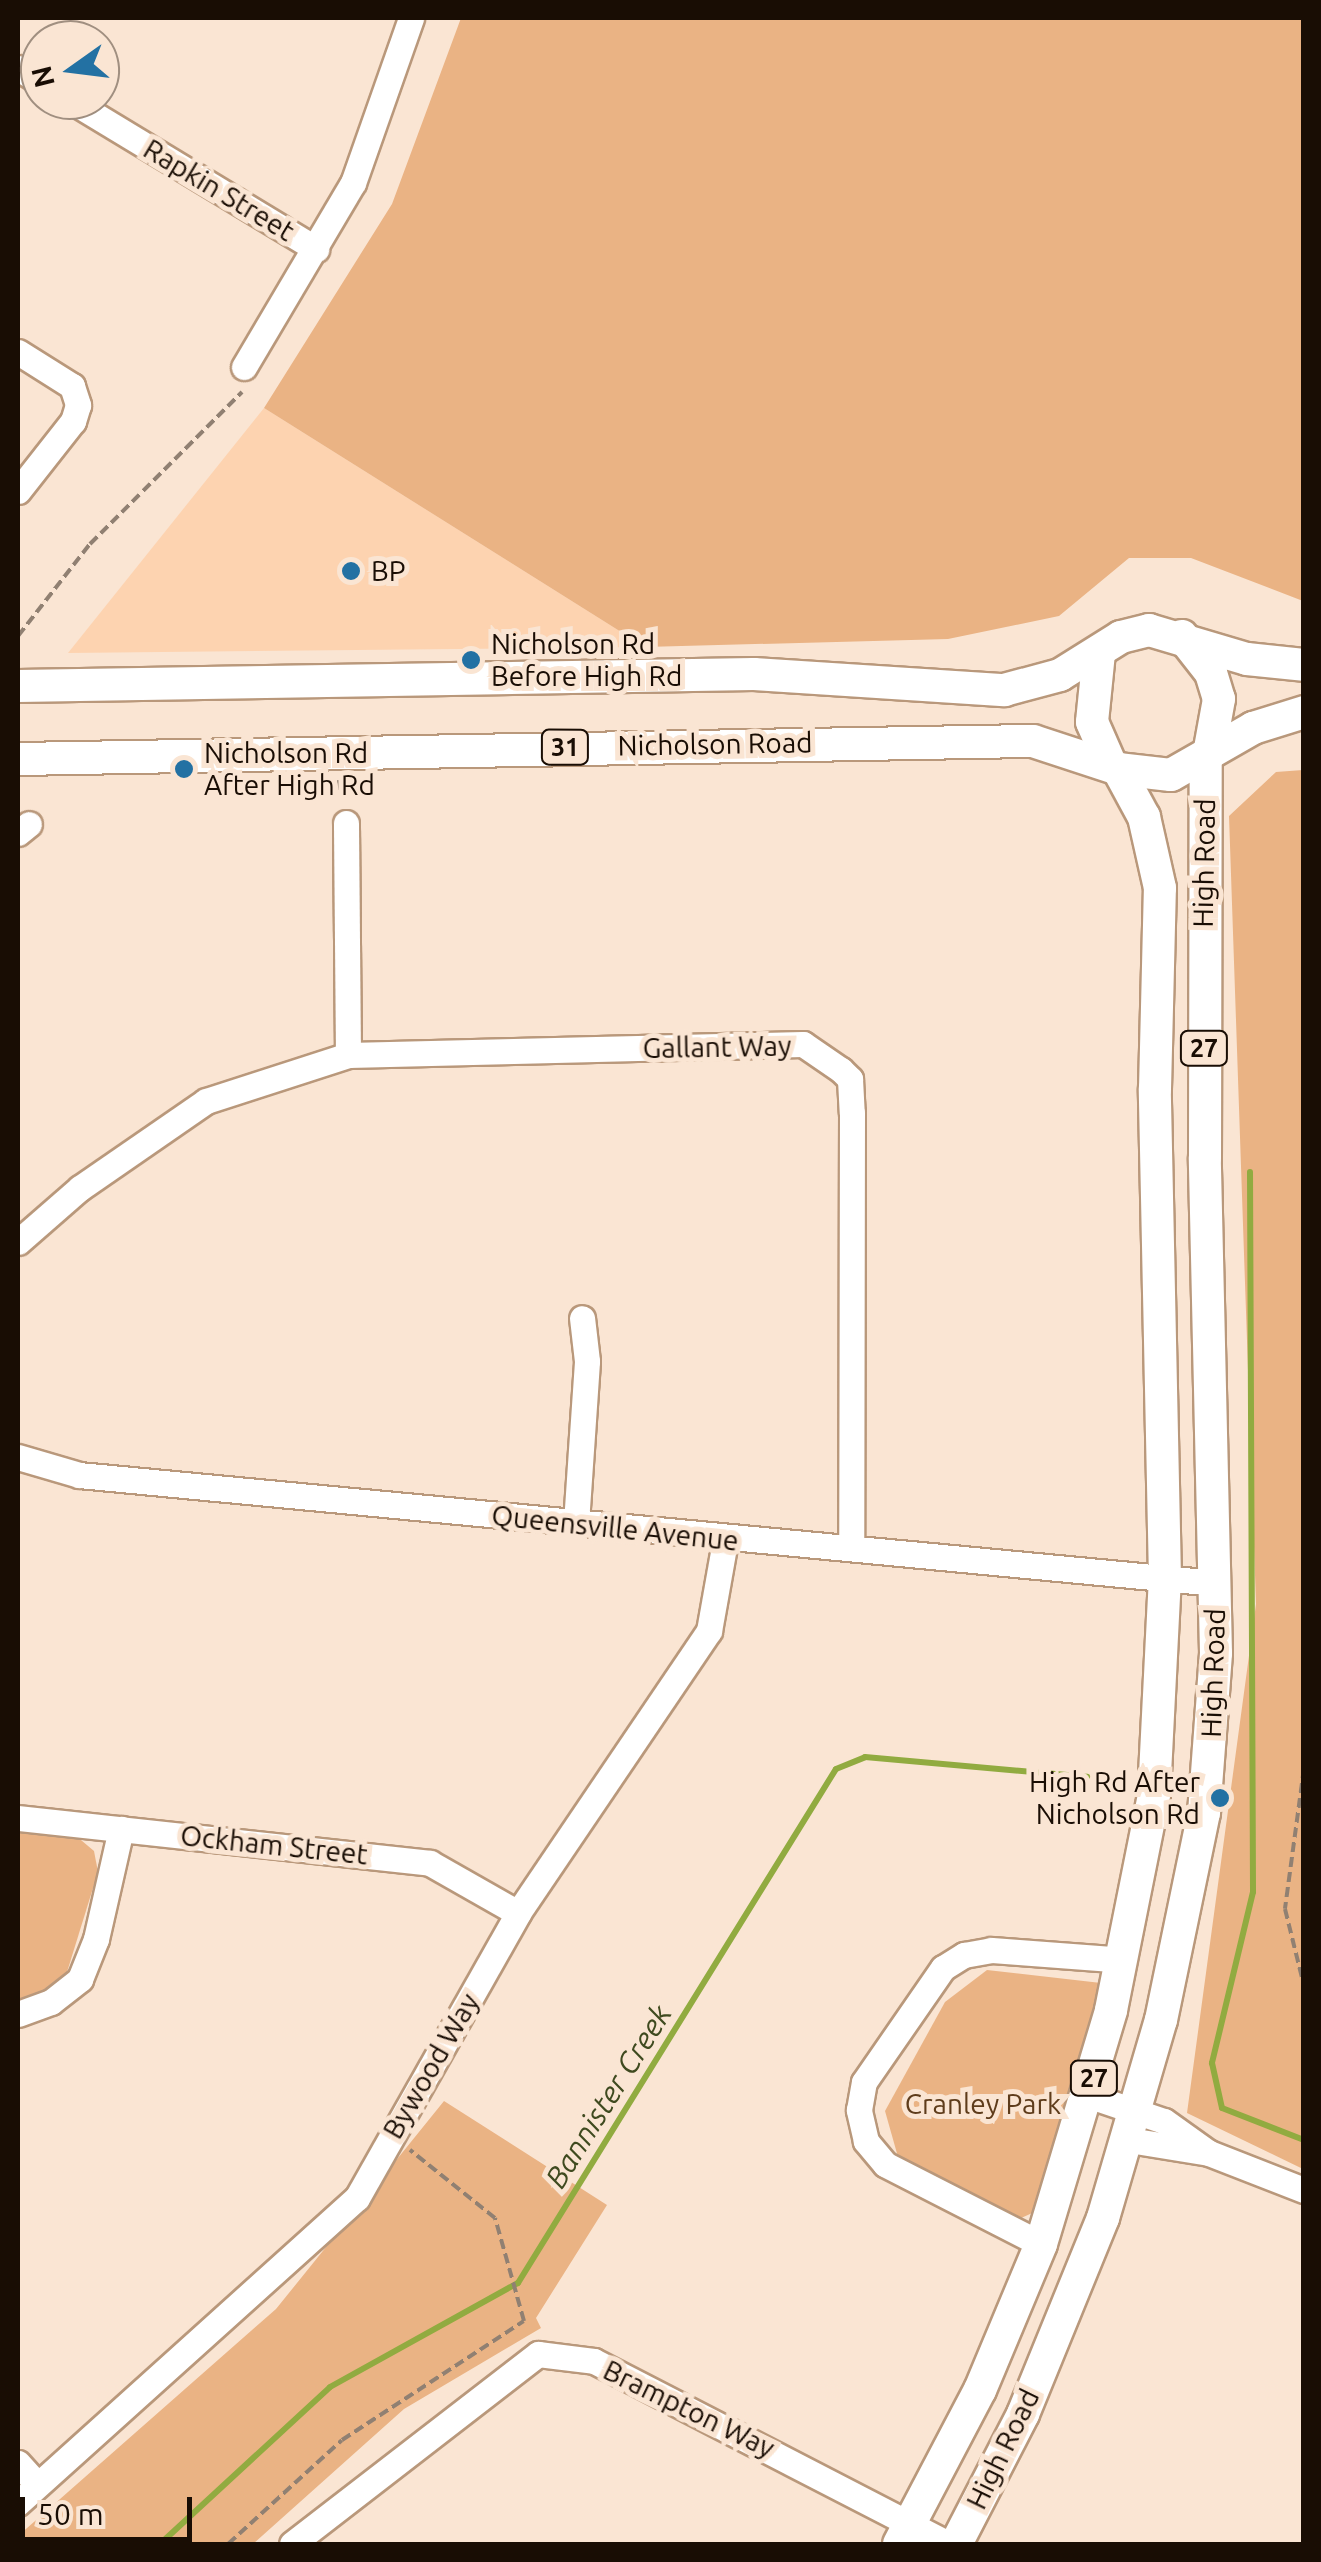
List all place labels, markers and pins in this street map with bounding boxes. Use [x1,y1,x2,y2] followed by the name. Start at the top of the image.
[371,554,406,588] place label: BP
[340,560,362,582] marker: BP
[491,627,682,693] place label: Nicholson Rd Before High Rd
[460,649,482,671] marker: Nicholson Rd Before High Rd
[204,736,375,802] place label: Nicholson Rd After High Rd
[173,758,195,780] marker: Nicholson Rd After High Rd
[1029,1765,1200,1831] place label: High Rd After Nicholson Rd
[1209,1787,1231,1809] marker: High Rd After Nicholson Rd

